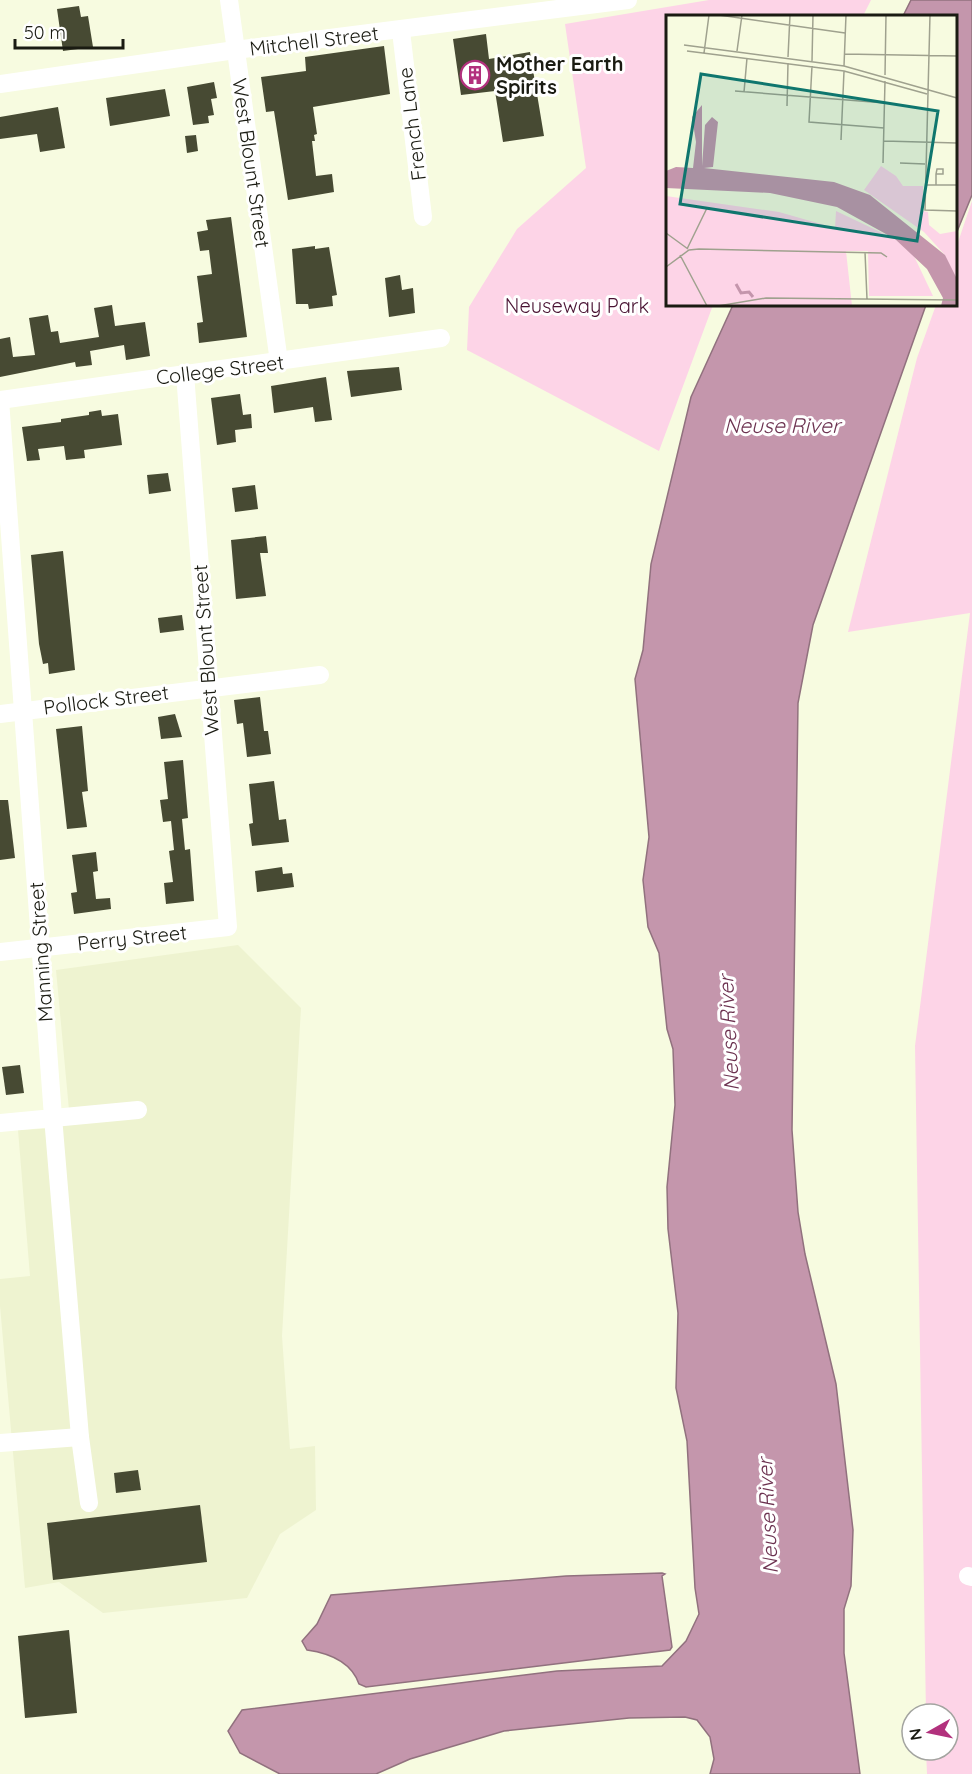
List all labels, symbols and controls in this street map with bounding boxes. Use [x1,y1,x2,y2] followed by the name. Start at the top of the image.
[15,12,123,50] scale bar
[666,15,957,306] inset map
[248,20,380,61] street label: Mitchell Street
[24,21,66,44] text: 50 m
[496,51,623,99] place label: Mother Earth Spirits
[459,59,491,91] building icon: Mother Earth Spirits
[392,66,431,182] street label: French Lane
[227,76,276,250] street label: West Blount Street
[505,293,649,318] park label: Neuseway Park
[154,349,286,390] street label: College Street
[724,412,843,438] water label: Neuse River
[187,564,224,736] street label: West Blount Street
[42,679,170,720] street label: Pollock Street
[23,881,58,1023] street label: Manning Street
[76,919,188,956] street label: Perry Street
[712,972,744,1092] water label: Neuse River
[751,1455,783,1575] water label: Neuse River
[900,1702,960,1762] north arrow
[904,1727,926,1742] text: N

